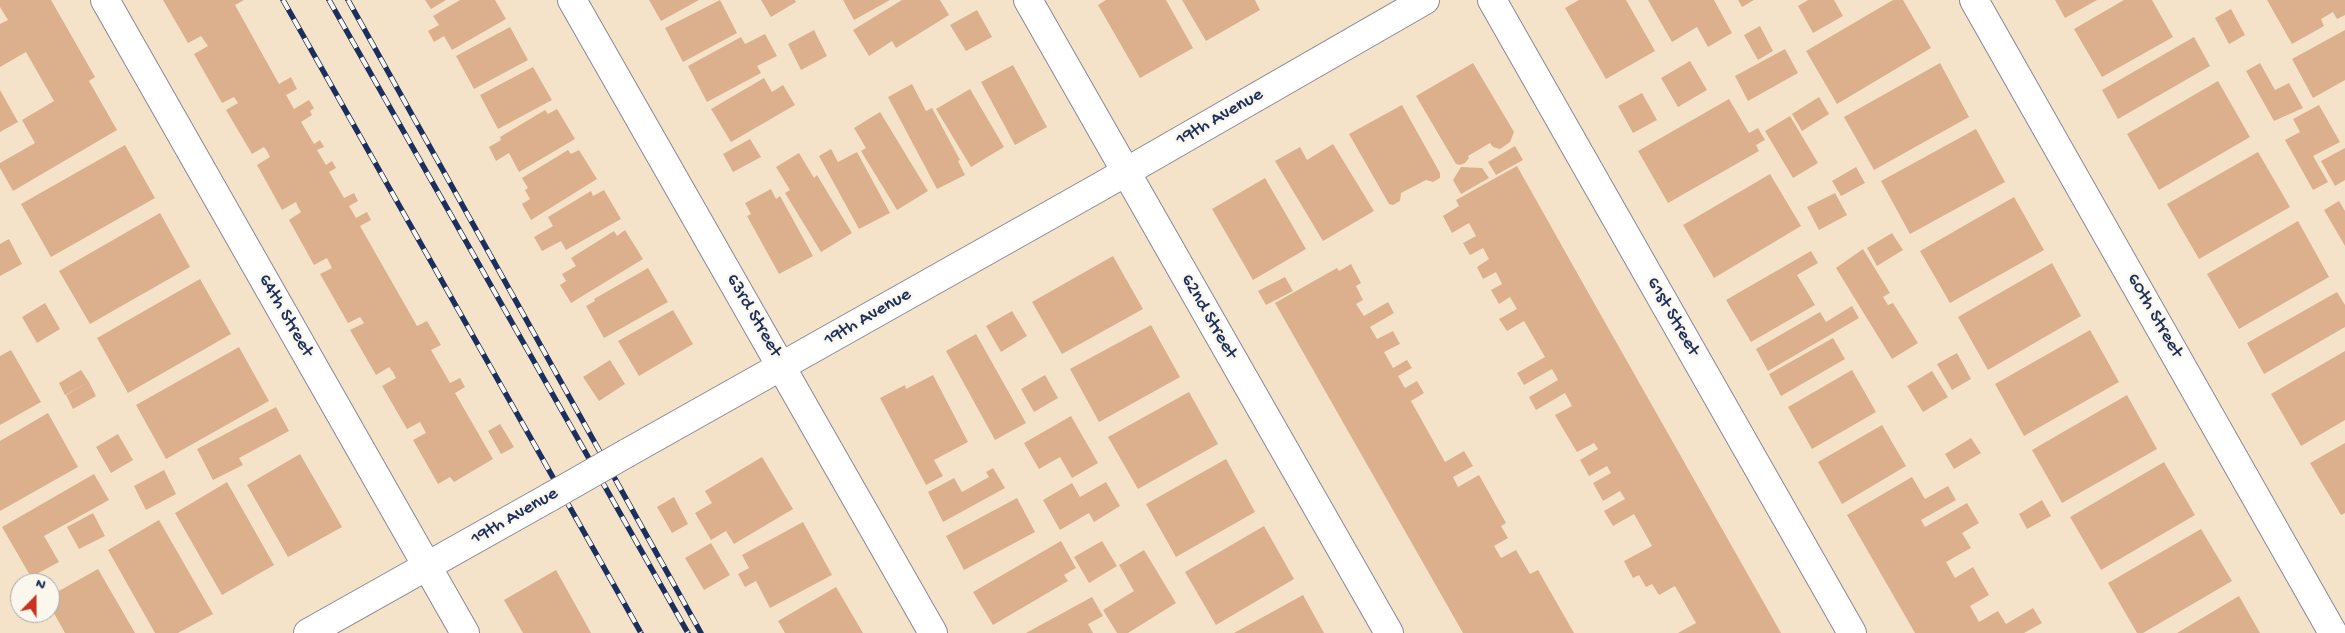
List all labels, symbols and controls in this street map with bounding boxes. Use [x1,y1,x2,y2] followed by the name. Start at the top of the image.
[1172,84,1268,152] street label: 19th Avenue
[720,270,786,362] street label: 63rd Street
[1175,270,1241,364] street label: 62nd Street
[2121,270,2187,362] street label: 60th Street
[252,271,318,361] street label: 64th Street
[1640,274,1704,360] street label: 61st Street
[820,284,916,352] street label: 19th Avenue
[467,483,563,551] street label: 19th Avenue
[10,573,60,623] north arrow
[33,575,48,594] text: N

